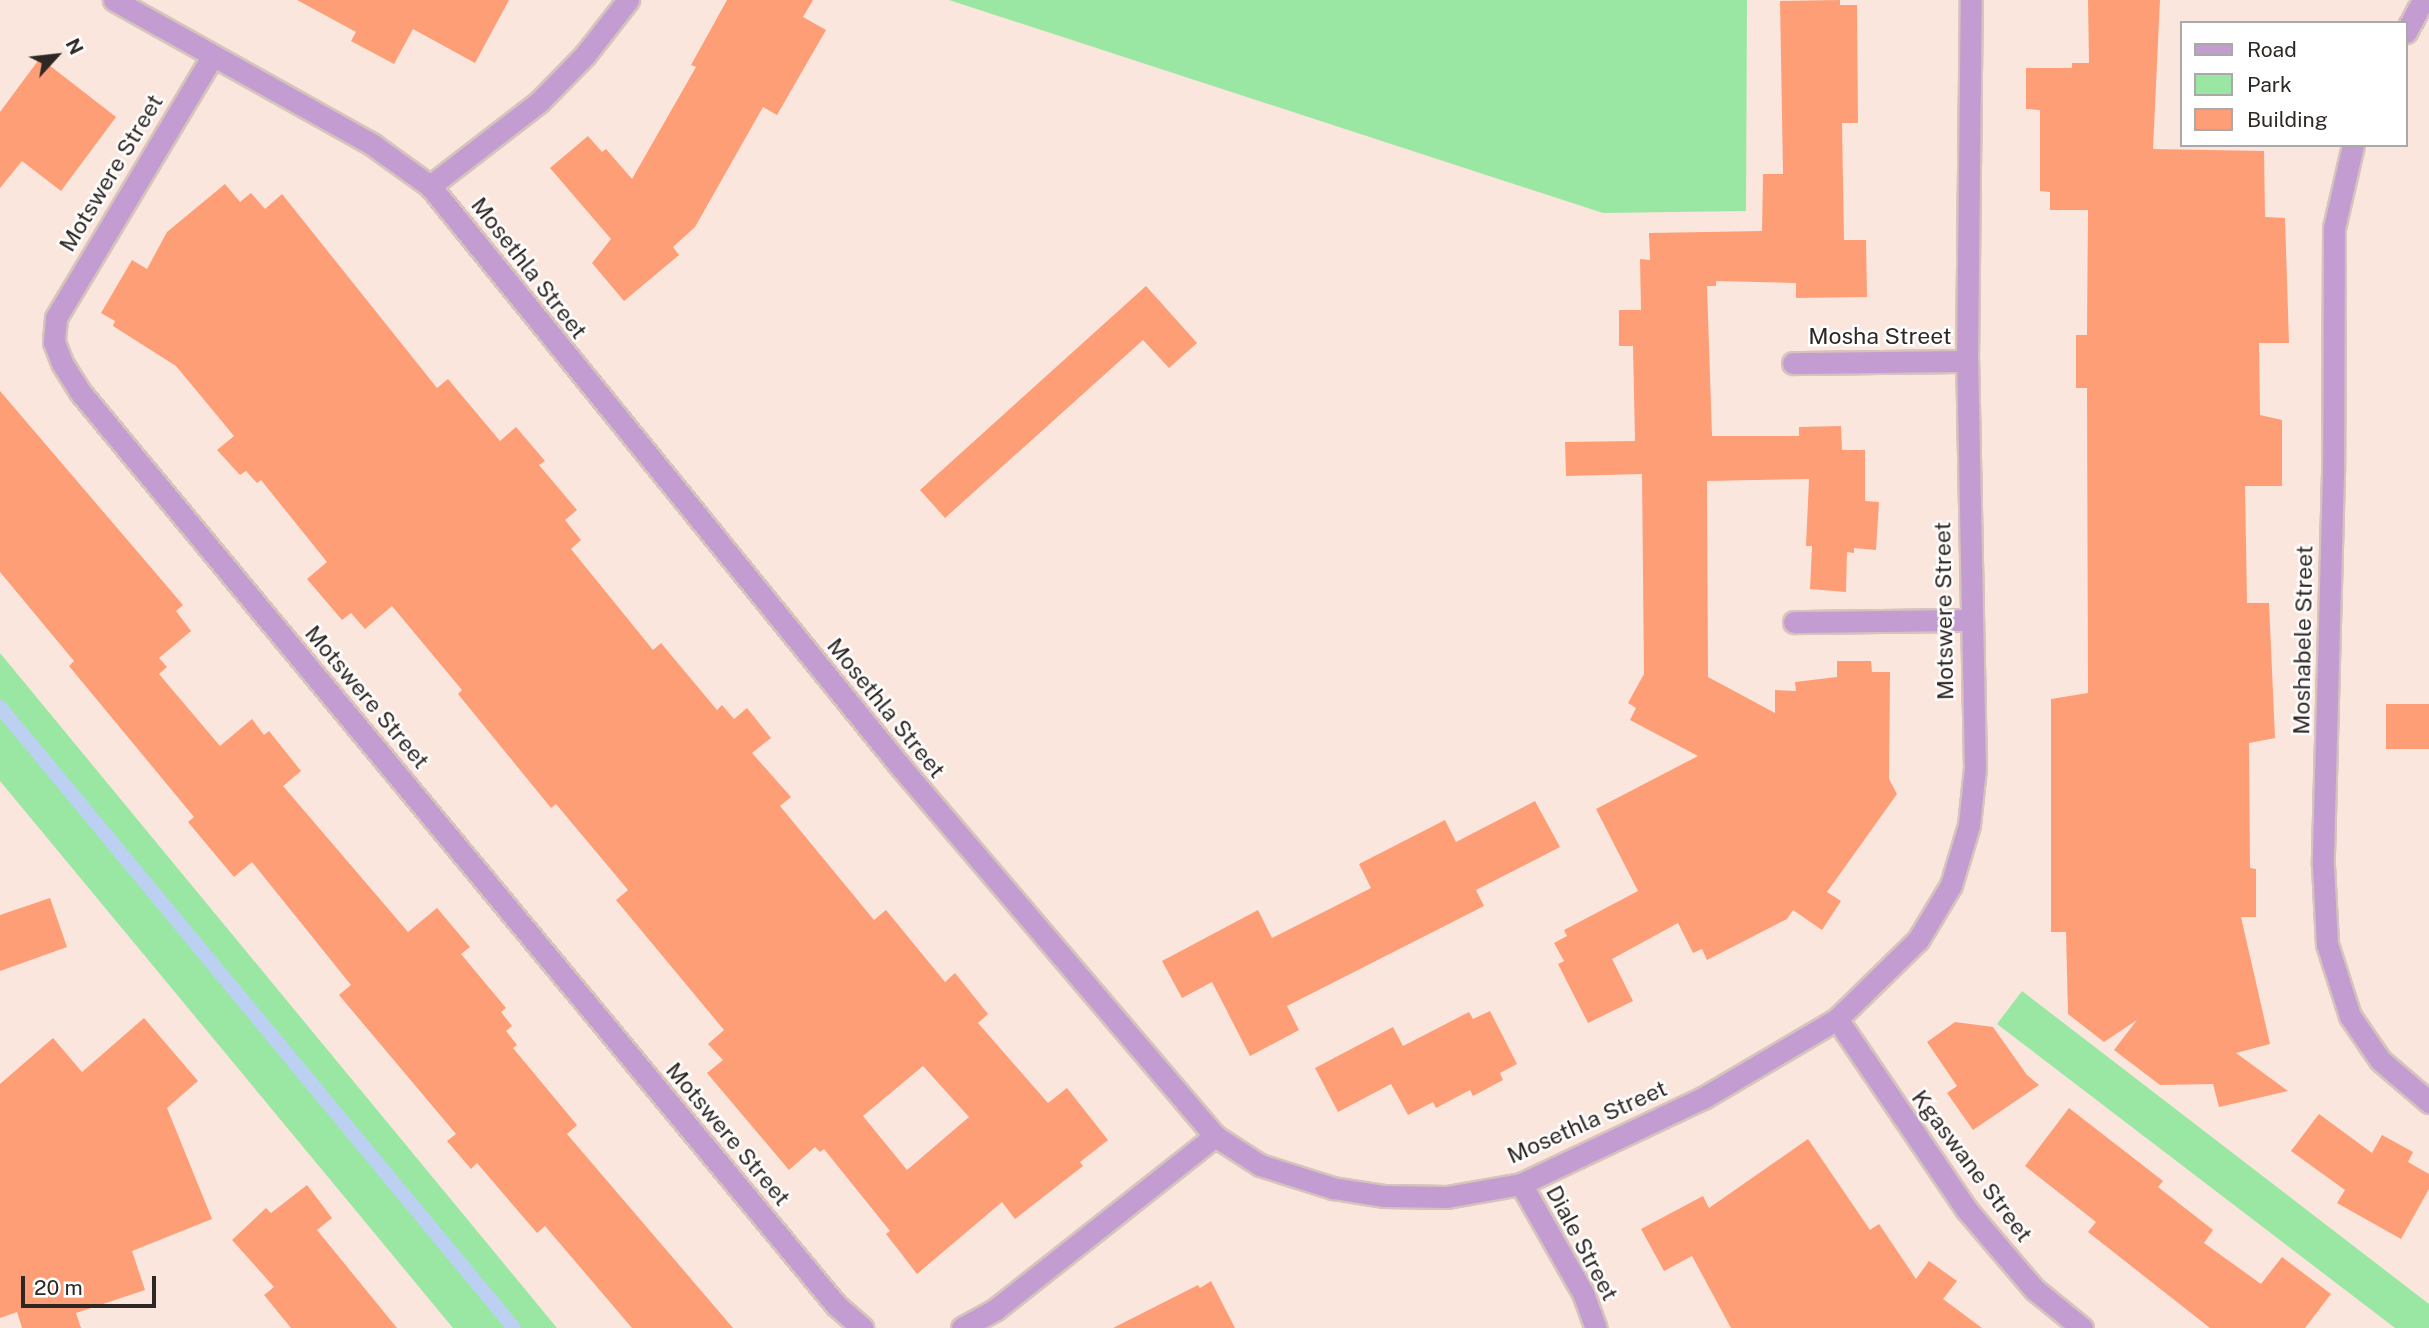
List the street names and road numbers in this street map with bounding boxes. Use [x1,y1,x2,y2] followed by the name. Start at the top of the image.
[53,89,169,257] street label: Motswere Street
[465,192,593,344] street label: Mosethla Street
[1808,322,1952,350] street label: Mosha Street
[1929,522,1959,700] street label: Motswere Street
[2288,545,2318,735] street label: Moshabele Street
[299,620,435,774] street label: Motswere Street
[821,633,951,783] street label: Mosethla Street
[660,1057,796,1211] street label: Motswere Street
[1503,1074,1671,1170] street label: Mosethla Street
[1906,1084,2038,1248] street label: Kgaswane Street
[1540,1181,1624,1305] street label: Diale Street

